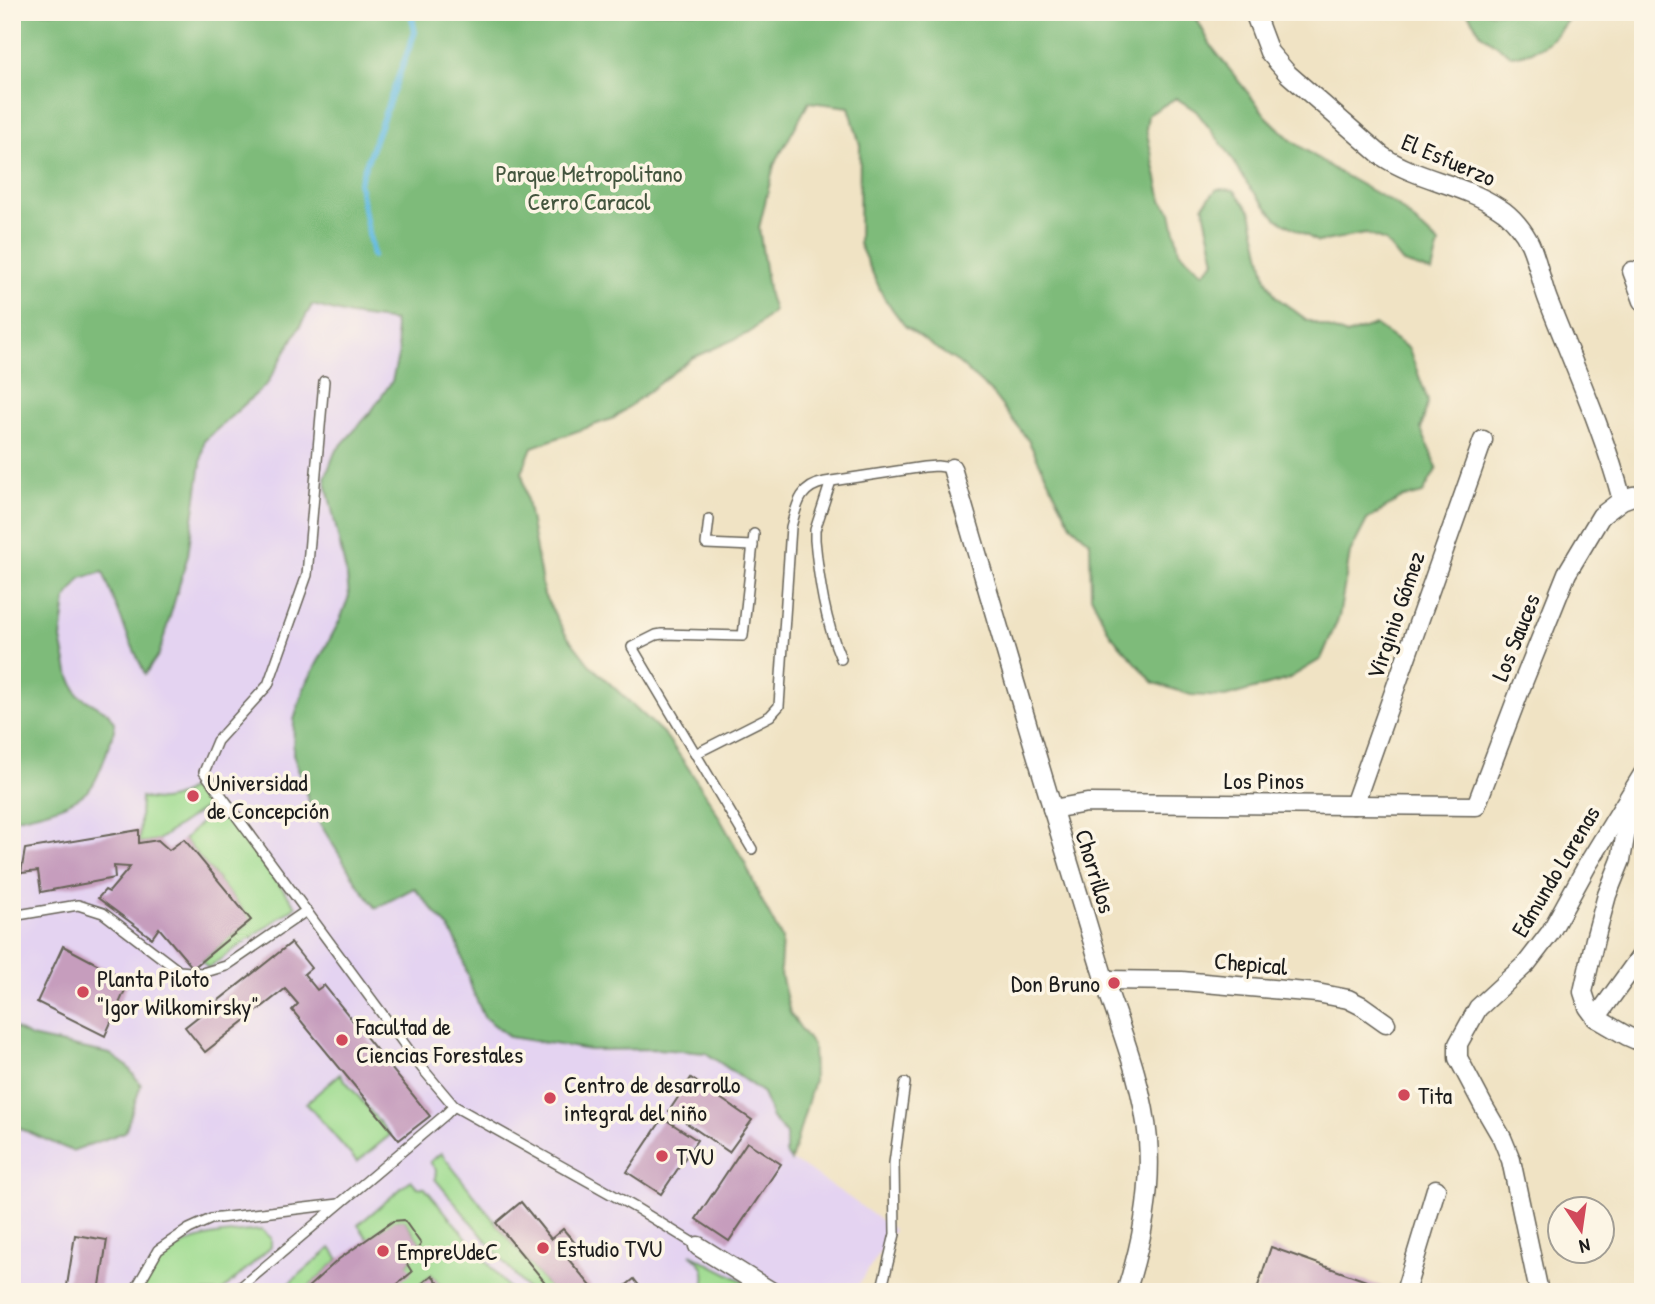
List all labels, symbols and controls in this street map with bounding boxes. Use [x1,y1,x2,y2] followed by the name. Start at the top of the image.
[1397,125,1501,193] street label: El Esfuerzo
[496,157,683,217] park label: Parque Metropolitano Cerro Caracol
[1358,547,1432,683] street label: Virginio Gómez
[1483,589,1547,685] street label: Los Sauces
[1224,764,1304,796] street label: Los Pinos
[207,766,329,826] place label: Universidad de Concepción
[185,788,201,804] marker: Universidad de Concepción
[1503,799,1607,943] street label: Edmundo Larenas
[1068,825,1124,917] street label: Chorrillos
[1213,944,1290,982] street label: Chepical
[97,962,259,1022] place label: Planta Piloto "Igor Wilkomirsky"
[1011,967,1100,999] place label: Don Bruno
[1106,975,1122,991] marker: Don Bruno
[75,984,91,1000] marker: Planta Piloto "Igor Wilkomirsky"
[355,1010,523,1070] place label: Facultad de Ciencias Forestales
[334,1032,350,1048] marker: Facultad de Ciencias Forestales
[564,1068,741,1128] place label: Centro de desarrollo integral del niño
[1418,1079,1452,1111] place label: Tita
[1396,1087,1412,1103] marker: Tita
[542,1090,558,1106] marker: Centro de desarrollo integral del niño
[676,1140,714,1172] place label: TVU
[654,1148,670,1164] marker: TVU
[1546,1196,1616,1266] north arrow
[557,1232,663,1264] place label: Estudio TVU
[1577,1233,1593,1260] text: N
[397,1235,498,1267] place label: EmpreUdeC
[535,1240,551,1256] marker: Estudio TVU
[375,1243,391,1259] marker: EmpreUdeC

